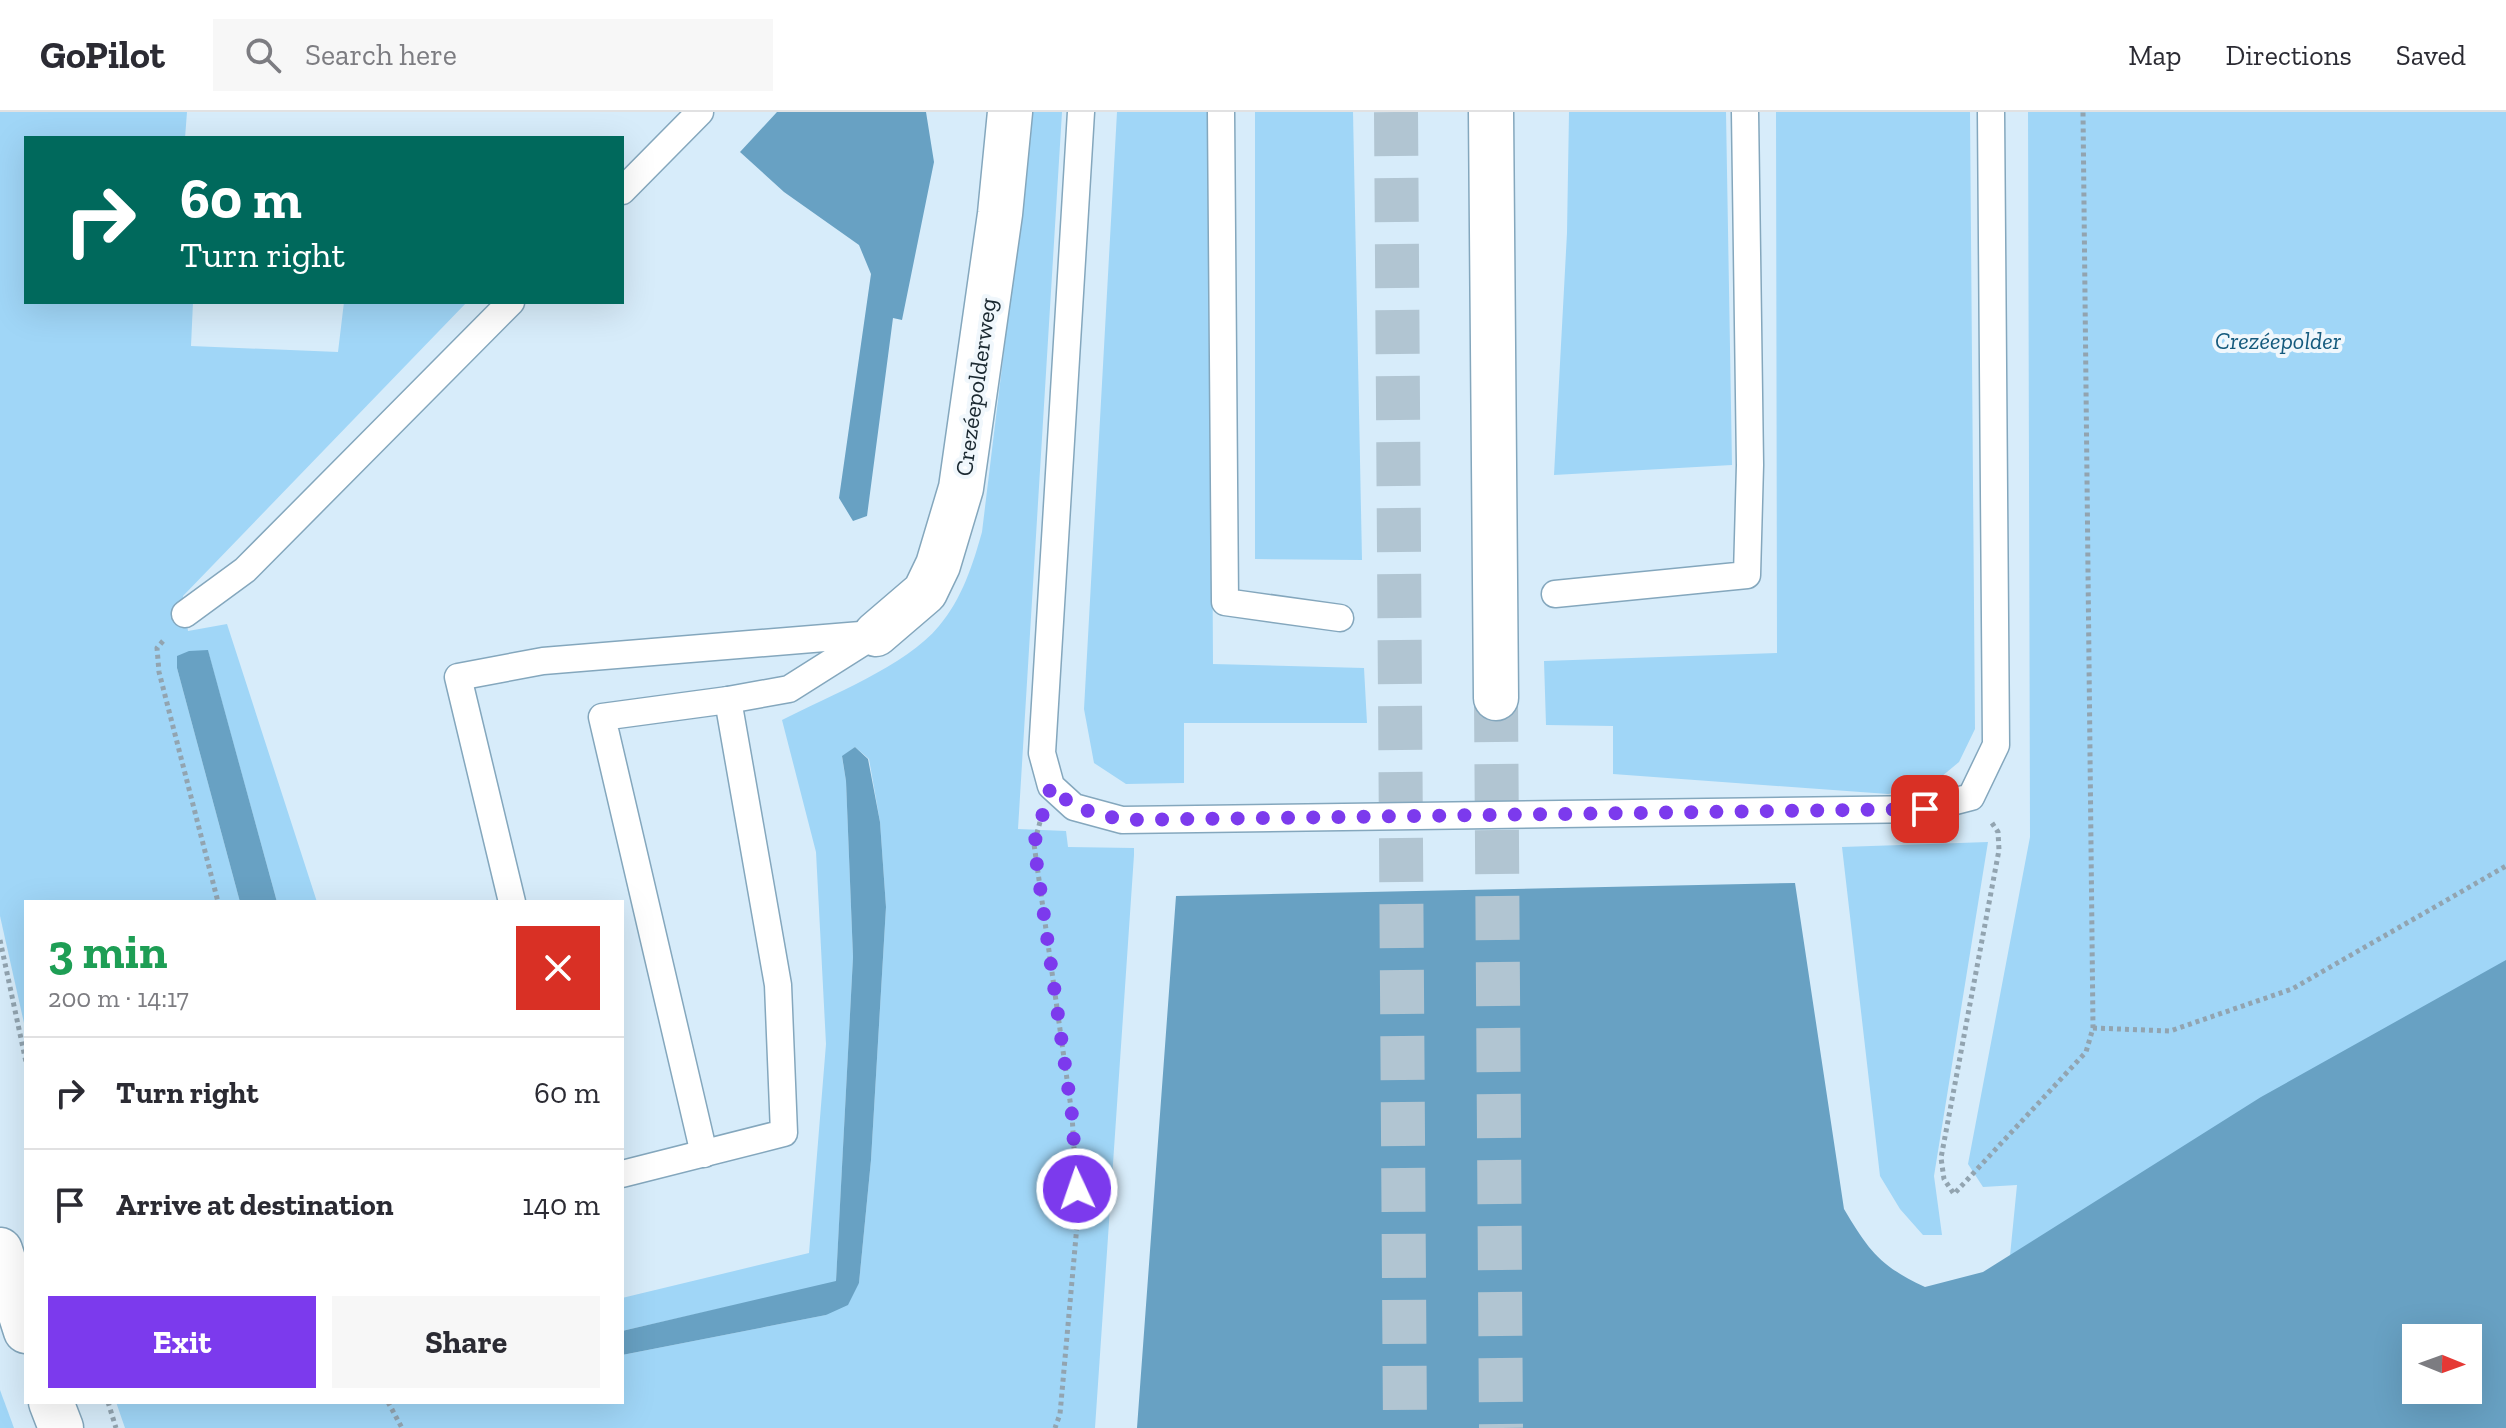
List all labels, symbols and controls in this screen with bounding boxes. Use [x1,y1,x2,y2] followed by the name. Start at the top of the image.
[213,19,773,91] search box
[40,32,165,78] text: GoPilot
[241,33,285,77] icon: search
[305,37,457,73] text: Search here
[2128,39,2181,72] text: Map
[2225,39,2352,72] text: Directions
[2396,39,2466,72] text: Saved
[180,165,302,232] text: 60 m
[48,168,152,272] icon: right
[180,233,345,276] text: Turn right
[949,296,1002,478] street label: Crezéepolderweg
[2215,326,2342,355] park label: Crezéepolder
[1891,775,1959,843] pin
[1903,787,1947,831] icon: arrive
[48,923,167,980] text: 3 min
[516,926,600,1010] button: close
[48,982,189,1014] text: 200 m · 14:17
[48,1071,92,1115] icon: right
[116,1075,258,1111] text: Turn right
[534,1075,600,1111] text: 60 m
[1035,1147,1119,1231] position arrow
[48,1183,92,1227] icon: arrive
[116,1187,393,1223] text: Arrive at destination
[522,1187,600,1223] text: 140 m
[48,1296,316,1388] button: Exit
[332,1296,600,1388] button: Share
[2402,1324,2482,1404] north arrow
[2402,1324,2482,1404] map controls

